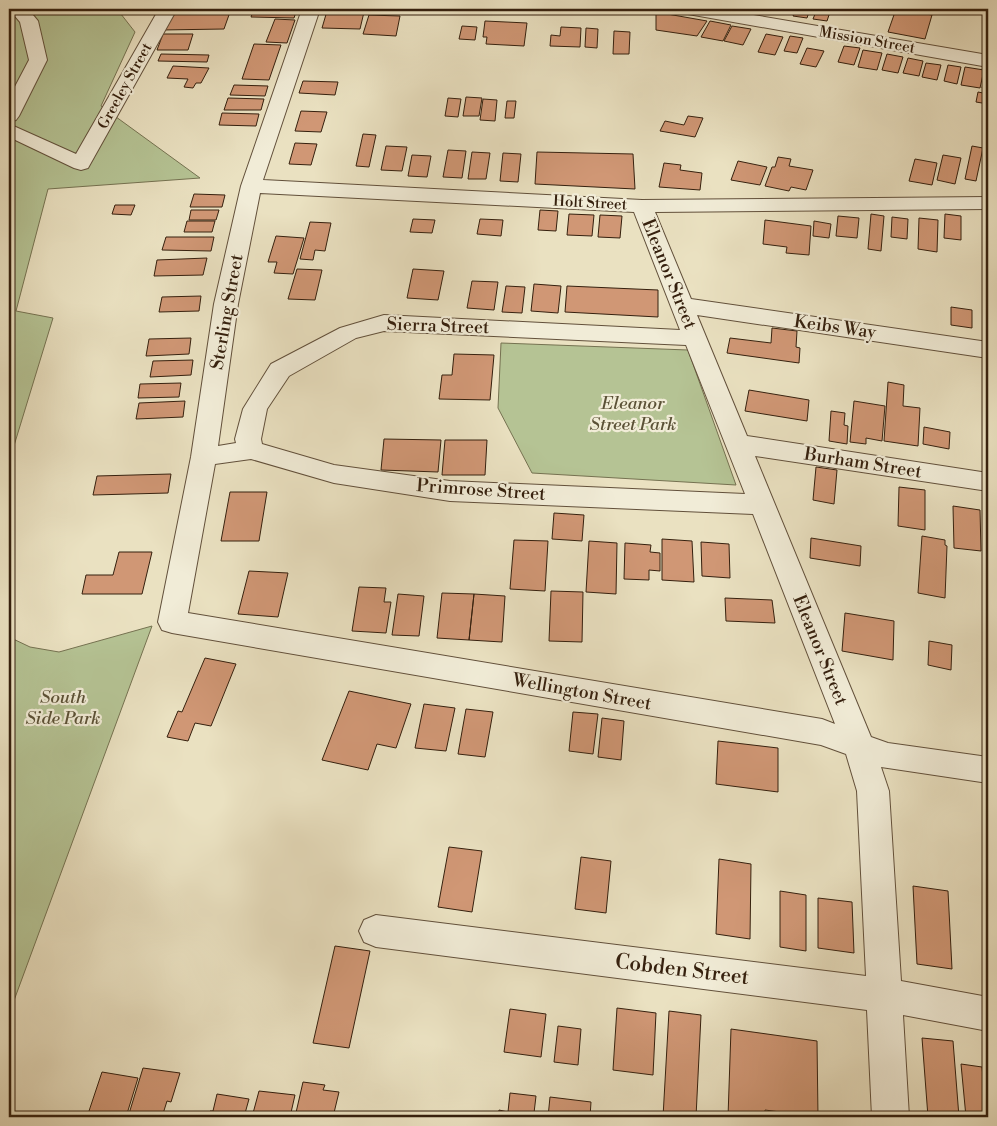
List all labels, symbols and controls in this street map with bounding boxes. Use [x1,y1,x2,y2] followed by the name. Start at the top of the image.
[817,22,917,58] street label: Mission Street
[94,39,157,132] street label: Greeley Street
[553,192,628,214] street label: Holt Street
[636,215,702,333] street label: Eleanor Street
[206,252,249,372] street label: Sterling Street
[792,310,878,344] street label: Keibs Way
[386,313,490,339] street label: Sierra Street
[590,392,676,436] park label: Eleanor Street Park
[802,442,924,484] street label: Burham Street
[416,474,547,506] street label: Primrose Street
[787,591,853,709] street label: Eleanor Street
[510,668,654,716] street label: Wellington Street
[25,686,101,730] park label: South Side Park
[614,949,751,991] street label: Cobden Street

